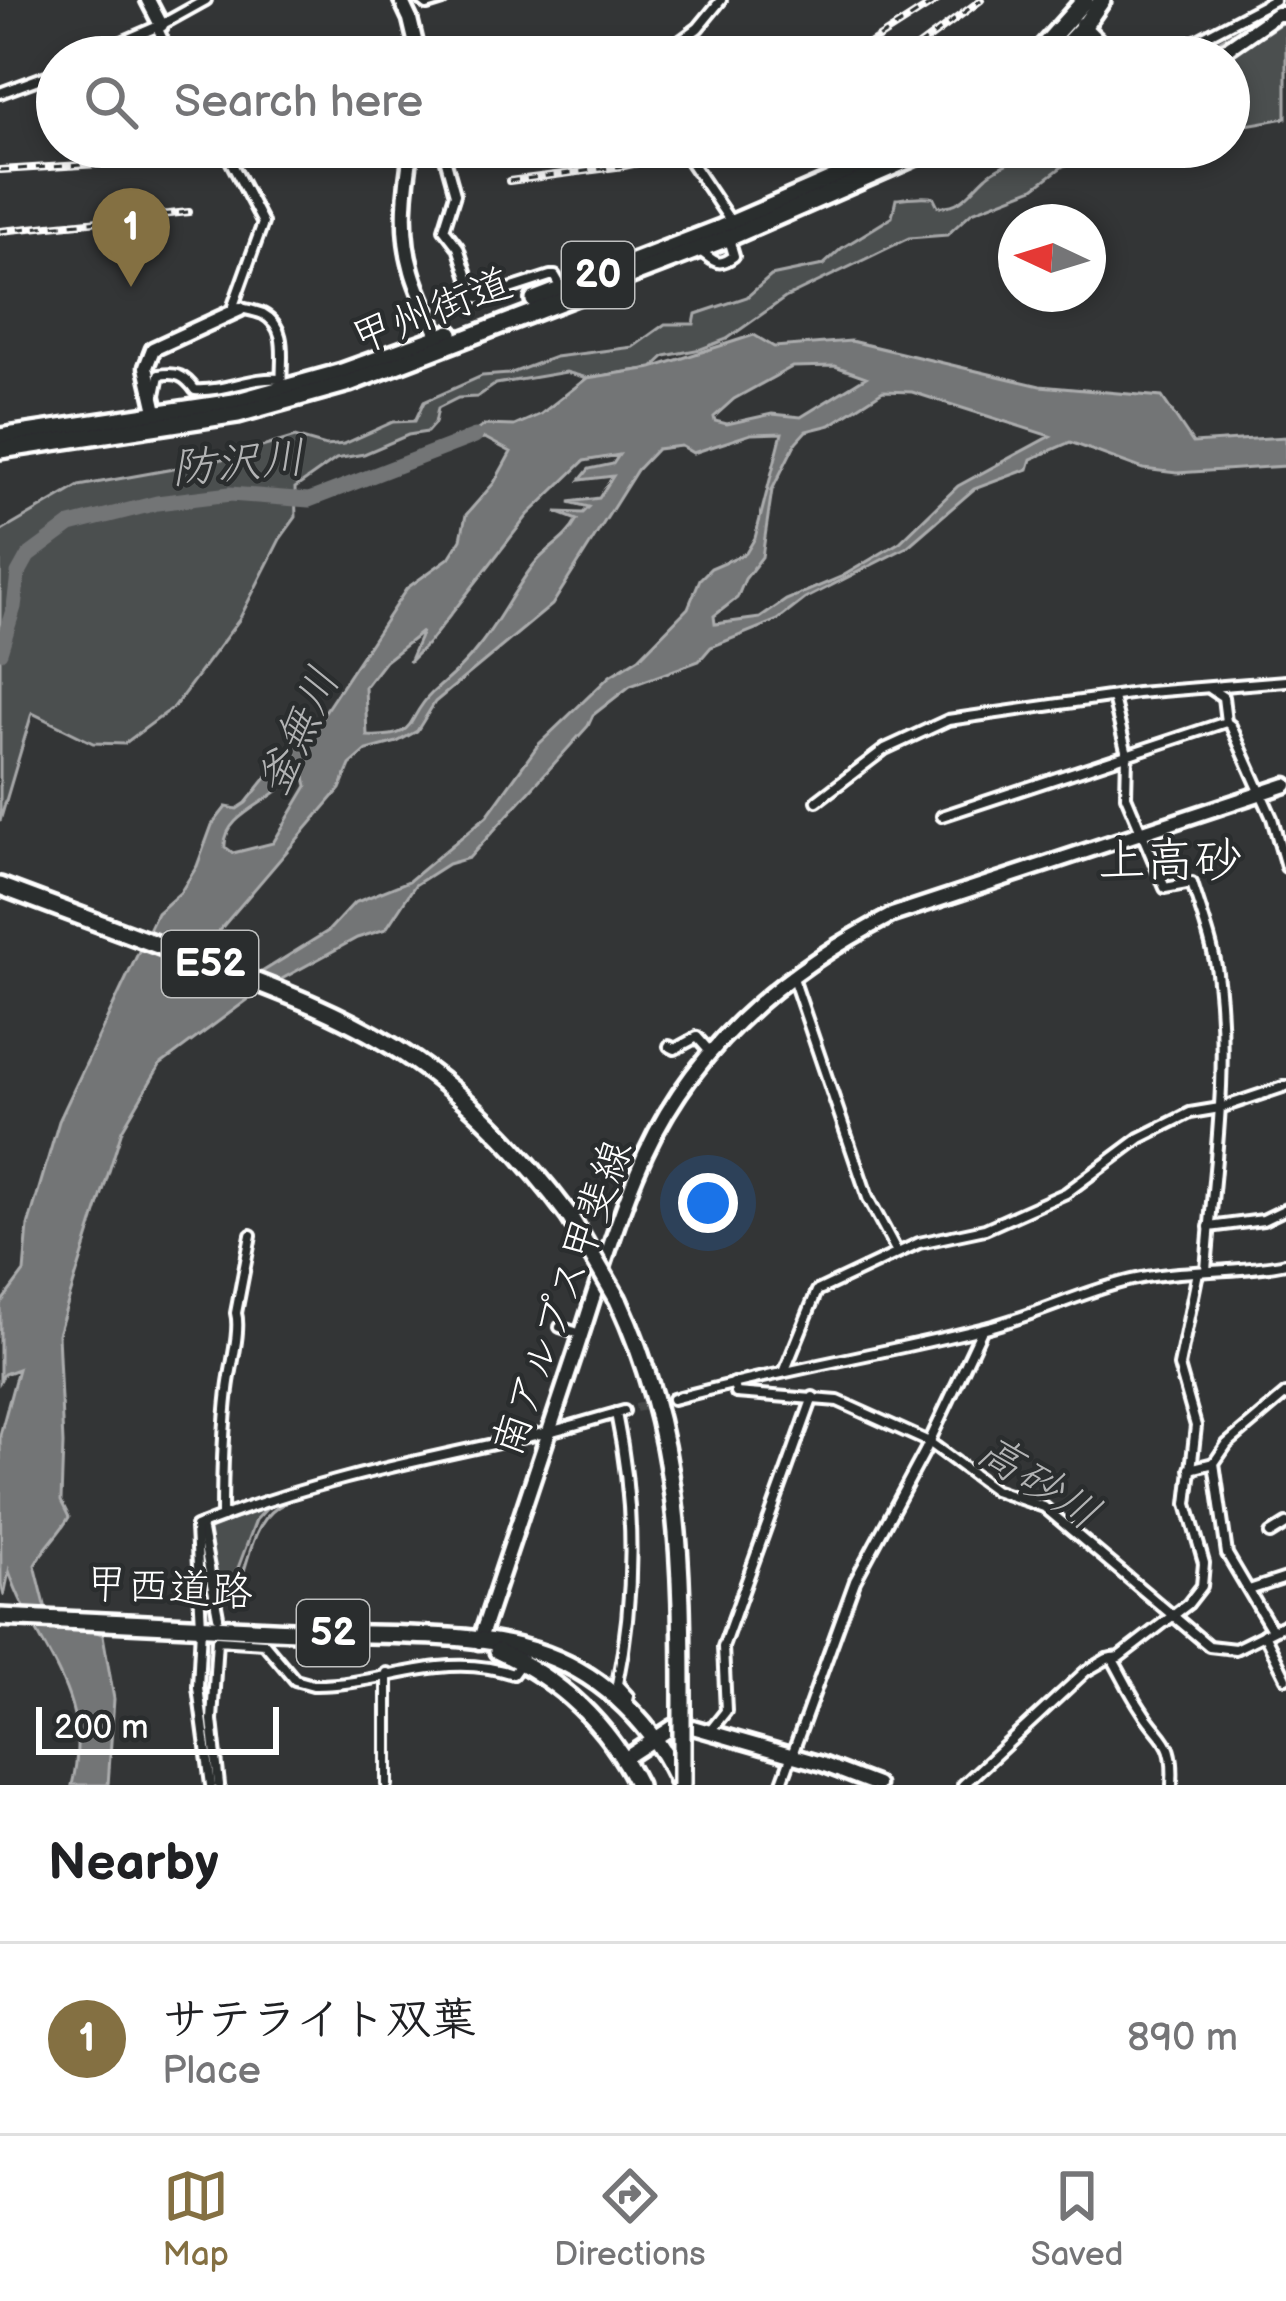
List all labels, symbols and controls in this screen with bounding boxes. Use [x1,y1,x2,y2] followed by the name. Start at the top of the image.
[36,36,1250,168] search box
[78,69,144,135] icon: search
[174,75,423,130] text: Search here
[92,188,170,287] pin: 1
[998,204,1106,312] north arrow
[562,242,634,308] road number: 20
[344,258,520,366] street label: 甲州街道
[168,431,308,497] water label: 防沢川
[246,659,352,805] water label: 釜無川
[1098,833,1242,890] district label: 上高砂
[162,931,258,997] road number: E52
[482,1133,644,1463] street label: 南アルプス甲斐線
[678,1173,738,1233] your location
[966,1423,1110,1543] water label: 高砂川
[84,1559,254,1619] street label: 甲西道路
[297,1600,369,1666] road number: 52
[36,1701,279,1754] scale bar
[54,1708,148,1748] text: 200 m
[48,1833,219,1894] text: Nearby
[162,1993,476,2048] text: サテライト双葉
[79,2015,95,2062] text: 1
[1127,2015,1238,2062] text: 890 m
[162,2048,261,2095] text: Place
[163,2163,229,2275] tab: Map
[554,2163,706,2275] tab: Directions
[1031,2163,1123,2275] tab: Saved

